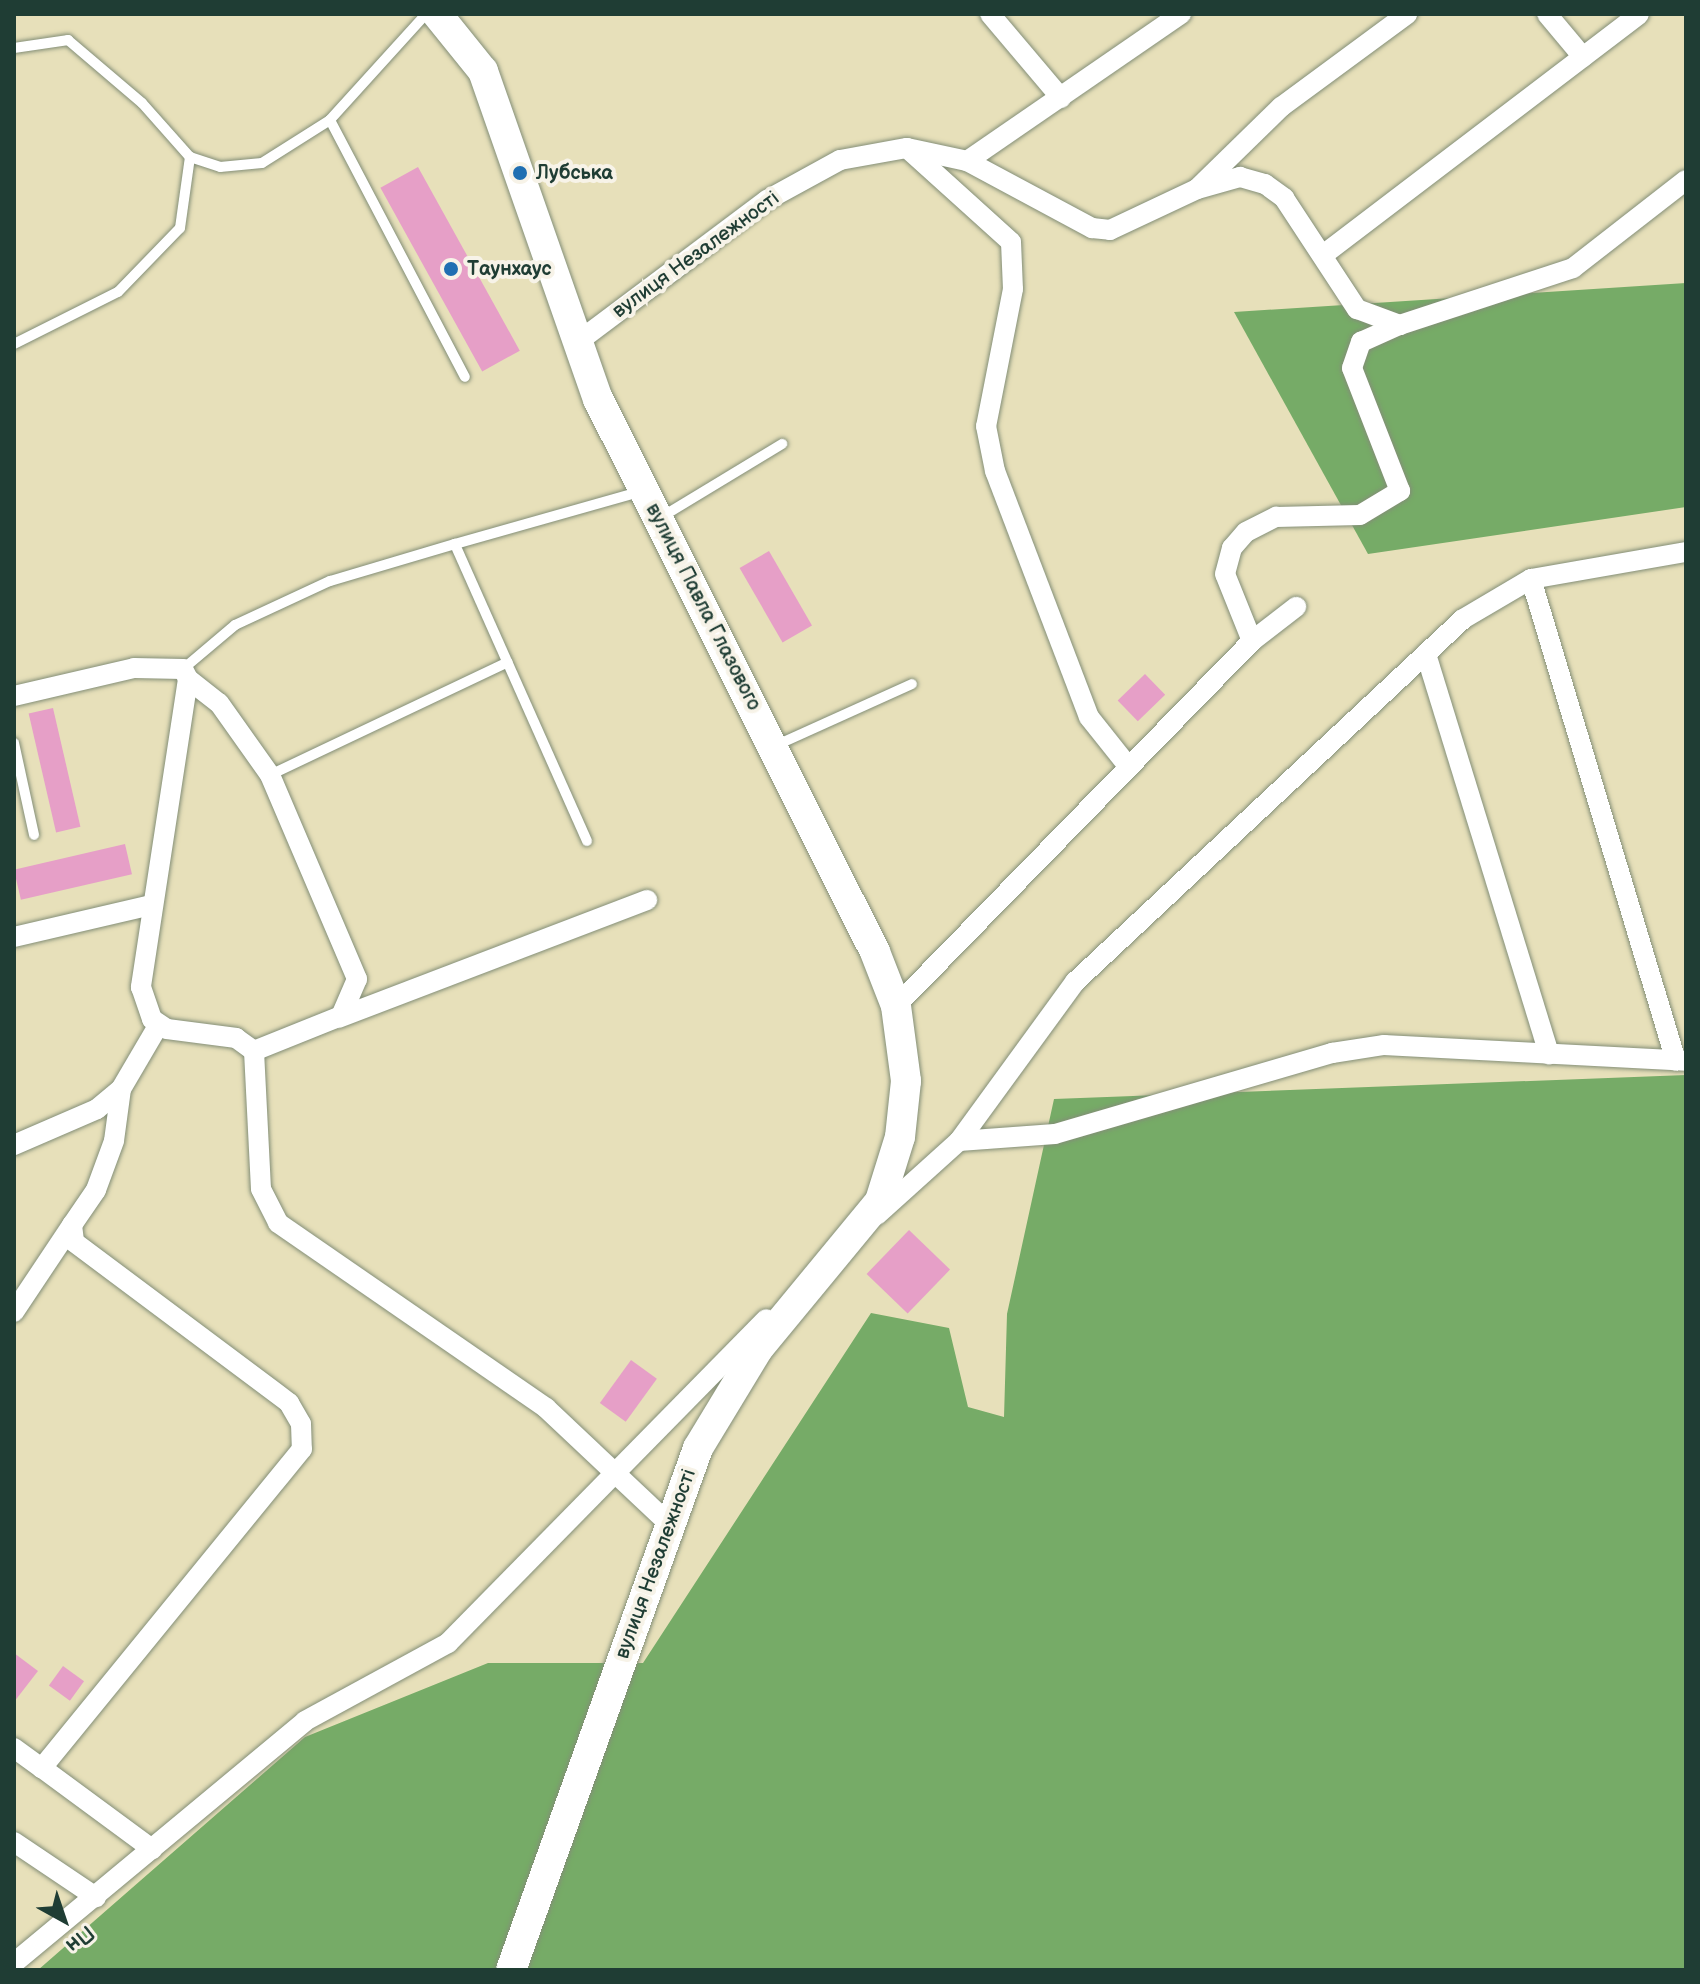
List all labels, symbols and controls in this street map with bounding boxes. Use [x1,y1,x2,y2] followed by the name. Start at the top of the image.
[536,161,613,185] place label: Лубська
[511,164,529,182] marker: Лубська
[608,186,784,324] street label: вулиця Незалежності
[467,257,552,281] place label: Таунхаус
[442,260,460,278] marker: Таунхаус
[640,499,766,715] street label: вулиця Павла Глазового
[611,1466,701,1662] street label: вулиця Незалежності
[24,1880,104,1960] north arrow
[60,1919,100,1959] text: Пн

